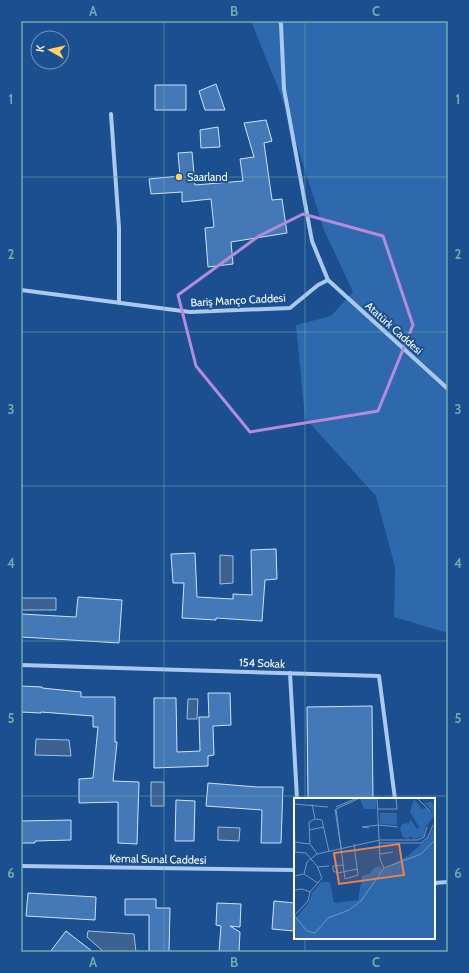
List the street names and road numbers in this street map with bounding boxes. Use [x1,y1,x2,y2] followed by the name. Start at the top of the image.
[190,291,286,309] street label: Bariş Manço Caddesi
[362,299,426,357] street label: Atatürk Caddesi
[239,655,285,671] street label: 154 Sokak
[109,851,207,867] street label: Kemal Sunal Caddesi

